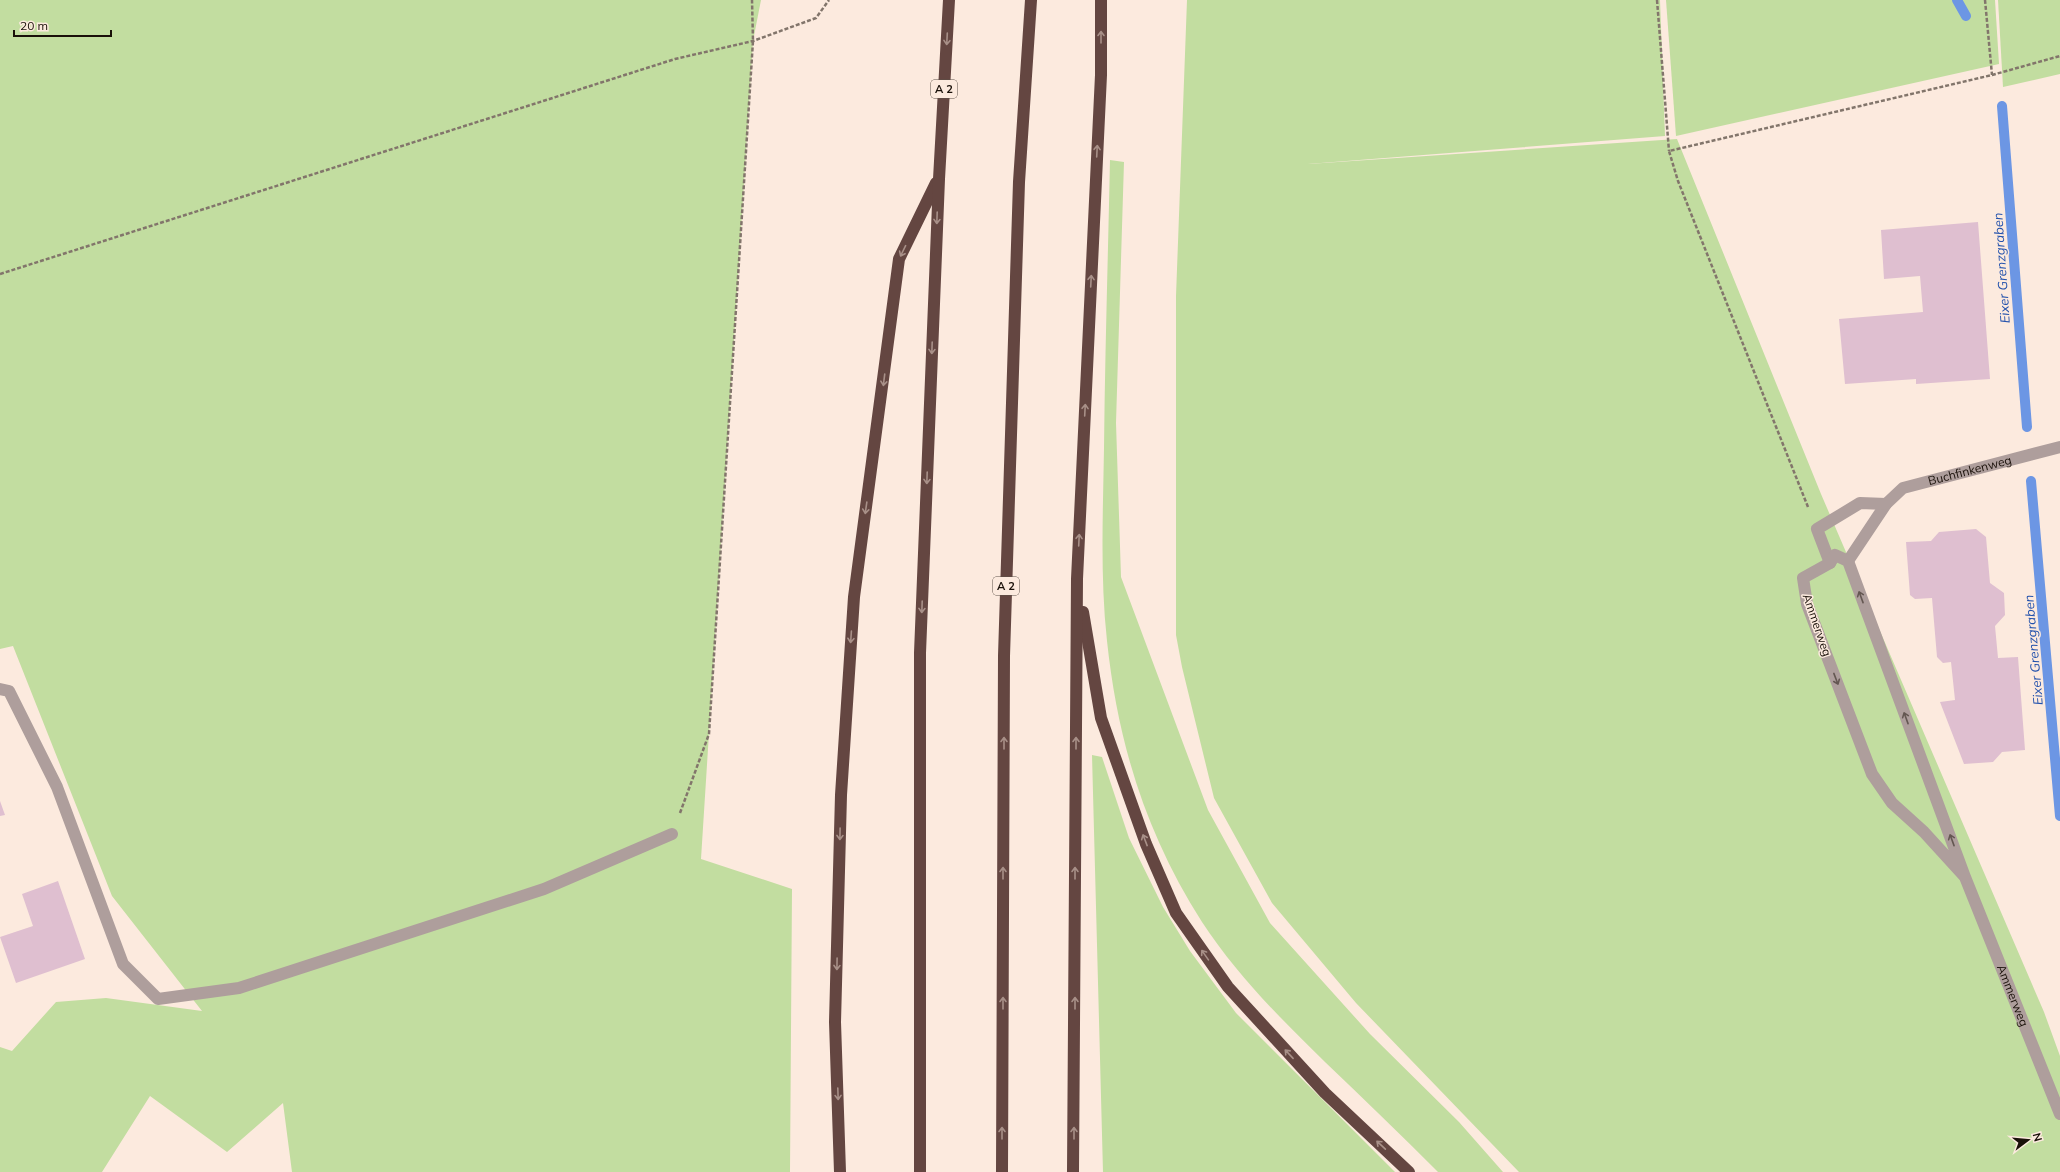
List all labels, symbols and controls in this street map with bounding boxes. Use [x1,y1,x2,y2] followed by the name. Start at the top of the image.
[14,12,111,38] scale bar
[20,18,48,33] text: 20 m
[1097,31,1105,44] one-way arrow
[943,32,950,45] one-way arrow
[931,80,957,98] road number: A 2
[1094,145,1101,158] one-way arrow
[933,211,941,224] one-way arrow
[1989,212,2013,324] water label: Eixer Grenzgraben
[899,245,906,257] one-way arrow
[1088,275,1095,288] one-way arrow
[928,341,936,354] one-way arrow
[880,373,888,386] one-way arrow
[1082,404,1089,417] one-way arrow
[1926,452,2013,488] street label: Buchfinkenweg
[923,471,931,484] one-way arrow
[862,501,870,514] one-way arrow
[1076,534,1083,547] one-way arrow
[993,577,1019,595] road number: A 2
[1856,591,1864,603] one-way arrow
[1800,592,1835,658] street label: Ammerweg
[2020,594,2046,706] water label: Eixer Grenzgraben
[918,600,926,613] one-way arrow
[847,630,855,643] one-way arrow
[1832,673,1840,685] one-way arrow
[1902,713,1910,725] one-way arrow
[1000,737,1008,750] one-way arrow
[1072,737,1080,750] one-way arrow
[836,827,844,840] one-way arrow
[1140,835,1148,847] one-way arrow
[1947,835,1955,847] one-way arrow
[999,867,1007,880] one-way arrow
[1071,867,1079,880] one-way arrow
[1201,949,1209,960] one-way arrow
[833,957,841,970] one-way arrow
[1994,962,2032,1029] street label: Ammerweg
[999,997,1007,1010] one-way arrow
[1071,997,1079,1010] one-way arrow
[1284,1049,1294,1059] one-way arrow
[834,1087,841,1100] one-way arrow
[2008,1120,2048,1160] north arrow
[998,1127,1006,1140] one-way arrow
[1070,1127,1078,1140] one-way arrow
[2030,1131,2045,1143] text: N
[1376,1141,1386,1150] one-way arrow

